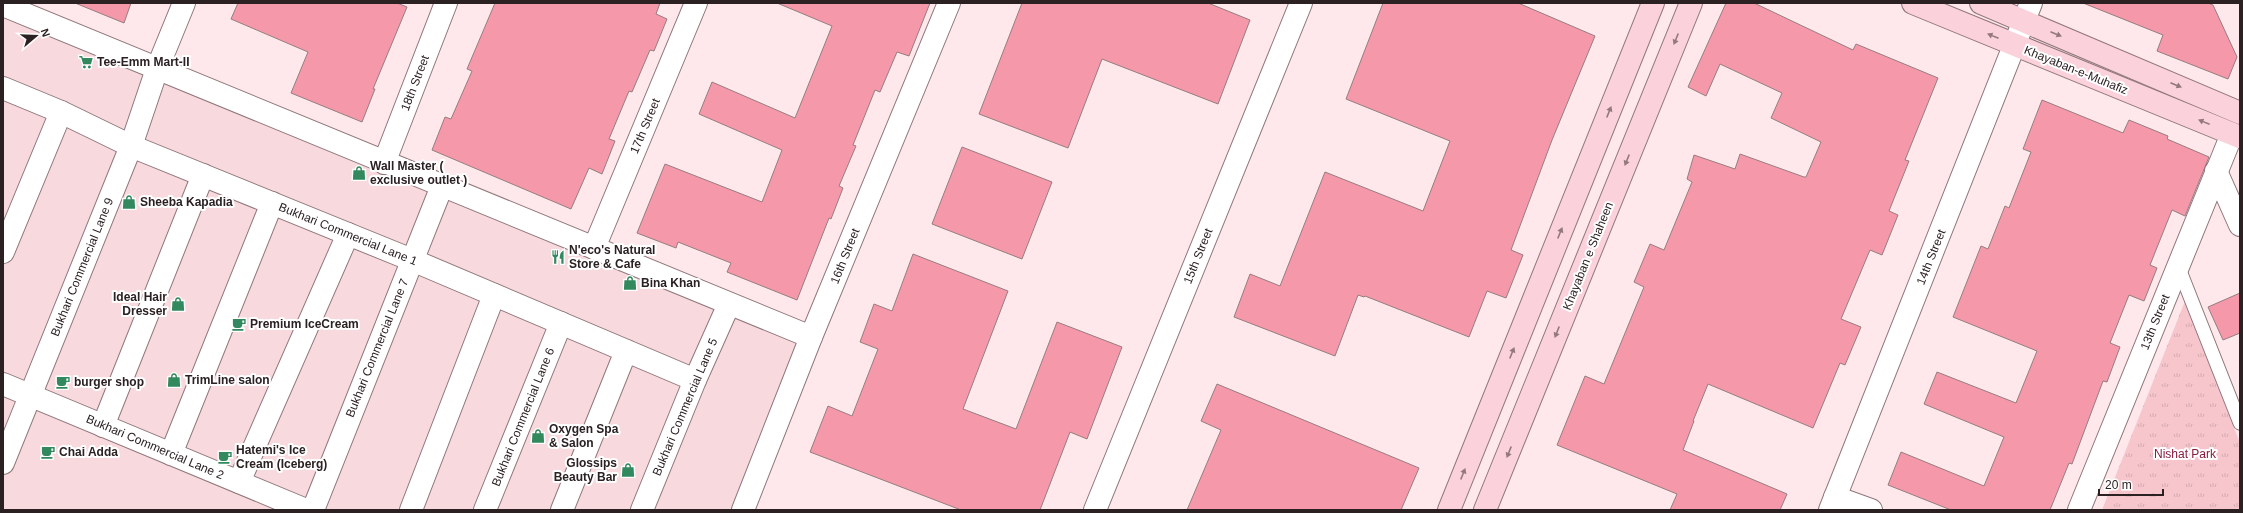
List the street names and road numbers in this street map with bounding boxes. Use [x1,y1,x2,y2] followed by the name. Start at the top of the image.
[2022,43,2130,97] street label: Khayaban-e-Muhafiz
[398,52,432,113] street label: 18th Street
[627,96,663,156] street label: 17th Street
[48,195,116,338] street label: Bukhari Commercial Lane 9
[277,200,420,268] street label: Bukhari Commercial Lane 1
[1560,200,1616,312] street label: Khayaban e Shaheen
[828,226,863,286] street label: 16th Street
[1181,226,1216,286] street label: 15th Street
[1914,227,1949,287] street label: 14th Street
[343,276,411,419] street label: Bukhari Commercial Lane 7
[2138,292,2173,352] street label: 13th Street
[650,336,720,478] street label: Bukhari Commercial Lane 5
[489,345,557,488] street label: Bukhari Commercial Lane 6
[84,412,226,482] street label: Bukhari Commercial Lane 2

